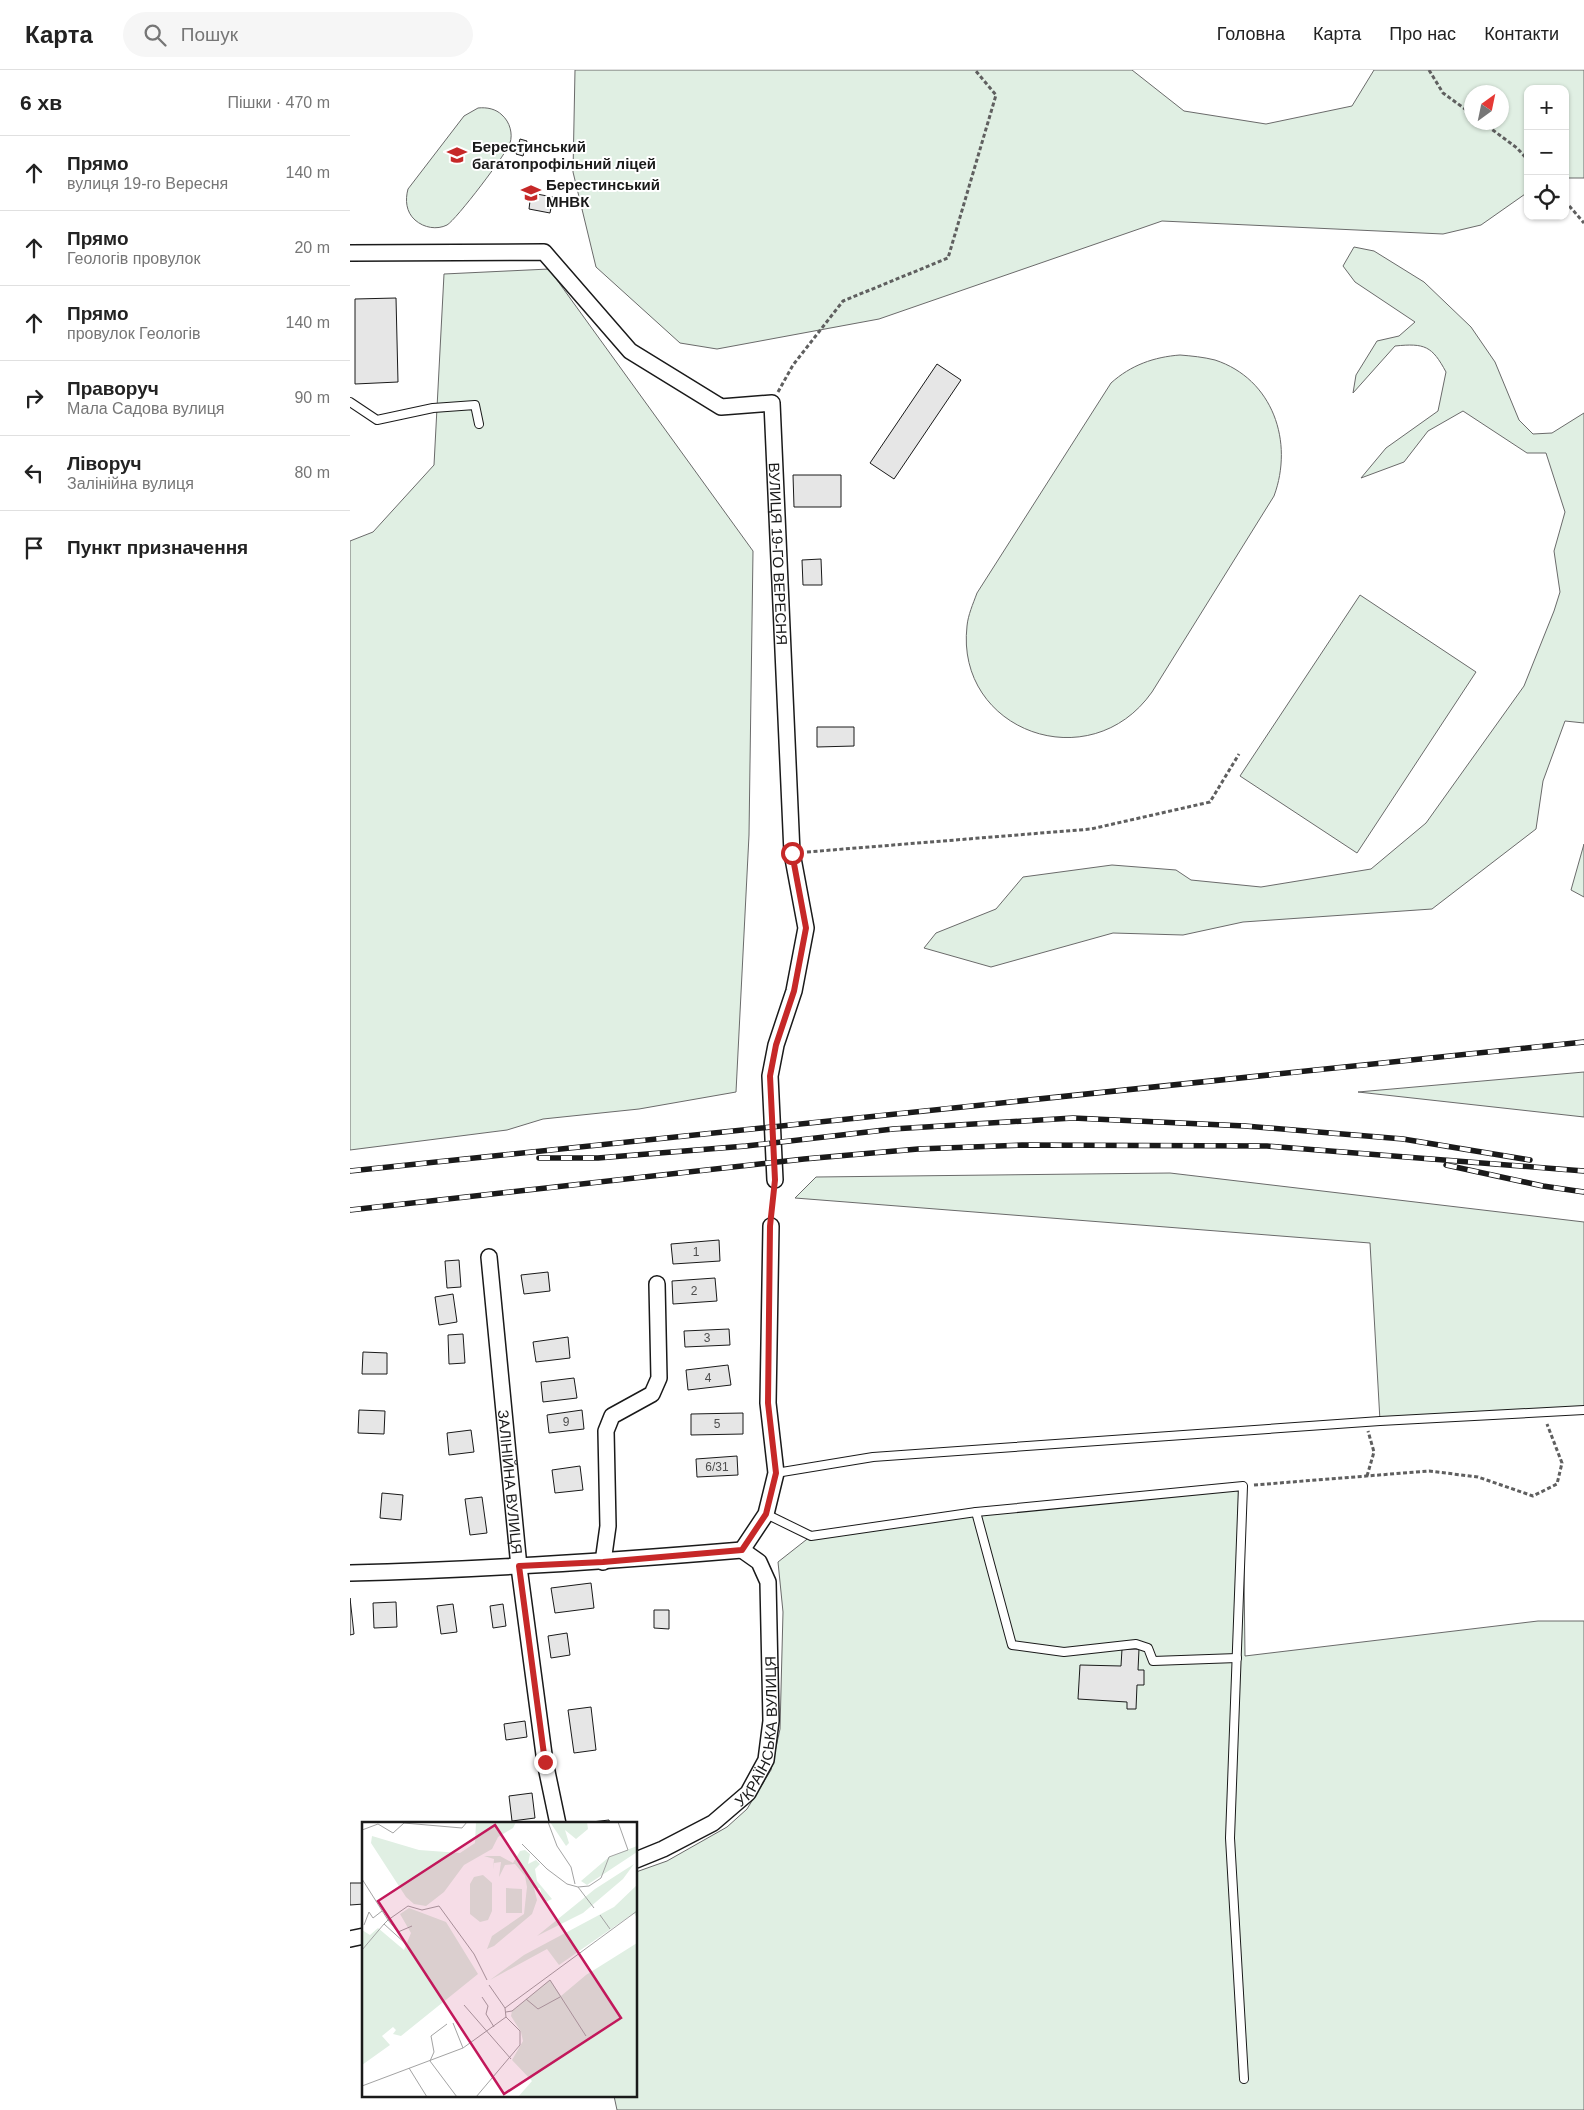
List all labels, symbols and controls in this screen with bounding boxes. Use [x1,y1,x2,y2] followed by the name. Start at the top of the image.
[123,12,473,57] search box
[25,21,93,48] text: Карта
[141,21,169,49] icon: search
[181,24,238,45] text: Пошук
[1217,24,1285,44] text: Головна
[1313,24,1361,44] text: Карта
[1389,24,1456,44] text: Про нас
[1484,24,1559,44] text: Контакти
[1464,85,1509,130] north arrow
[1524,85,1569,220] map controls
[1524,85,1569,130] button: +
[20,91,62,114] text: 6 хв
[227,94,330,111] text: Пішки · 470 m
[1524,130,1569,175] button: −
[472,138,656,172] place label: Берестинський багатопрофільний ліцей
[446,144,468,166] school or university icon: Берестинський багатопрофільний ліцей
[67,153,129,174] text: Прямо
[20,159,48,187] icon: ahead
[286,164,330,181] text: 140 m
[67,175,228,192] text: вулиця 19-го Вересня
[1524,175,1569,220] button: locate
[546,176,660,210] place label: Берестинський МНВК
[520,182,542,204] school or university icon: Берестинський МНВК
[67,228,129,249] text: Прямо
[20,234,48,262] icon: ahead
[294,239,330,256] text: 20 m
[67,250,200,267] text: Геологів провулок
[67,303,129,324] text: Прямо
[20,309,48,337] icon: ahead
[286,314,330,331] text: 140 m
[67,325,200,342] text: провулок Геологів
[67,378,159,399] text: Праворуч
[20,384,48,412] icon: right
[294,389,330,406] text: 90 m
[67,400,225,417] text: Мала Садова вулиця
[67,453,142,474] text: Ліворуч
[20,459,48,487] icon: left
[766,462,791,645] street label: ВУЛИЦЯ 19-ГО ВЕРЕСНЯ
[294,464,330,481] text: 80 m
[67,475,194,492] text: Залінійна вулиця
[20,534,48,562] icon: arrive
[67,537,248,558] text: Пункт призначення
[781,842,804,865] route start
[693,1245,700,1259] house number: 1
[691,1284,698,1298] house number: 2
[704,1331,711,1345] house number: 3
[705,1371,712,1385] house number: 4
[495,1409,526,1555] street label: ЗАЛІНІЙНА ВУЛИЦЯ
[563,1415,570,1429] house number: 9
[714,1417,721,1431] house number: 5
[705,1460,729,1474] house number: 6/31
[731,1656,780,1809] street label: УКРАЇНСЬКА ВУЛИЦЯ
[534,1751,557,1774] route end
[362,1822,638,2098] inset map

